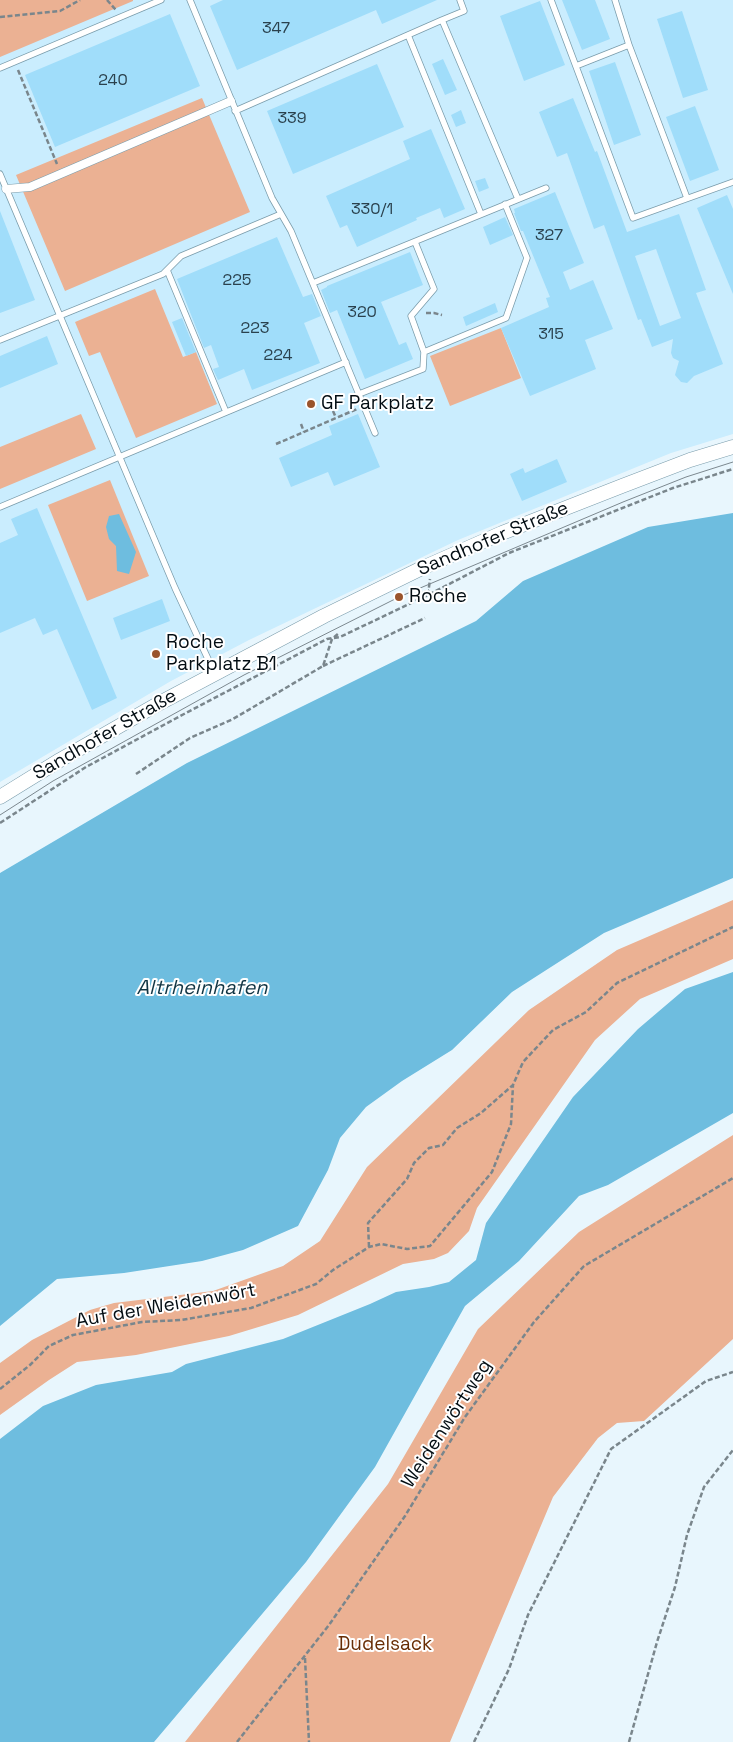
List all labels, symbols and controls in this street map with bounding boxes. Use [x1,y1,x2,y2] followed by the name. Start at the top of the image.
[262,19,290,39] house number: 347
[98,71,128,91] house number: 240
[277,109,307,129] house number: 339
[351,200,393,220] house number: 330/1
[535,226,563,246] house number: 327
[223,271,251,291] house number: 225
[347,303,377,323] house number: 320
[241,319,269,339] house number: 223
[538,325,564,345] house number: 315
[264,346,292,366] house number: 224
[321,393,434,415] place label: GF Parkplatz
[305,398,317,410] marker: GF Parkplatz
[414,497,572,581] street label: Sandhofer Straße
[409,586,467,608] place label: Roche
[393,591,405,603] marker: Roche
[166,632,277,676] place label: Roche Parkplatz B1
[150,648,162,660] marker: Roche Parkplatz B1
[29,685,181,785] street label: Sandhofer Straße
[136,977,268,1001] water label: Altrheinhafen
[74,1279,258,1333] street label: Auf der Weidenwört
[397,1356,497,1492] street label: Weidenwörtweg
[338,1634,432,1656] park label: Dudelsack

